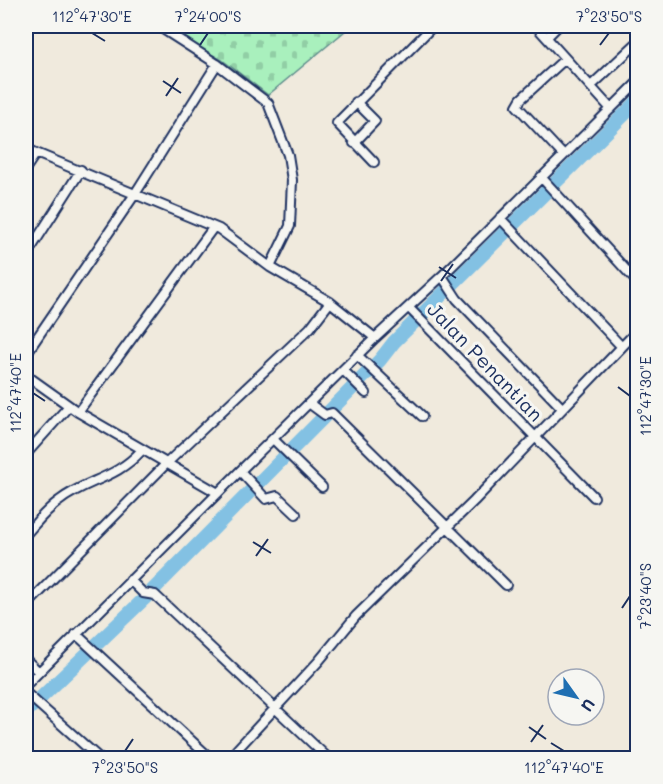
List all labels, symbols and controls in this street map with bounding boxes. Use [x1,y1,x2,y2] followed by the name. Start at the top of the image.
[52,6,132,26] text: 112°47'30"E
[175,6,241,26] text: 7°24'00"S
[576,6,642,26] text: 7°23'50"S
[422,296,549,426] street label: Jalan Penantian
[5,353,25,433] text: 112°47'40"E
[635,356,655,436] text: 112°47'30"E
[635,563,655,629] text: 7°23'40"S
[546,667,606,727] north arrow
[577,695,601,716] text: U
[92,757,158,777] text: 7°23'50"S
[524,757,604,777] text: 112°47'40"E

